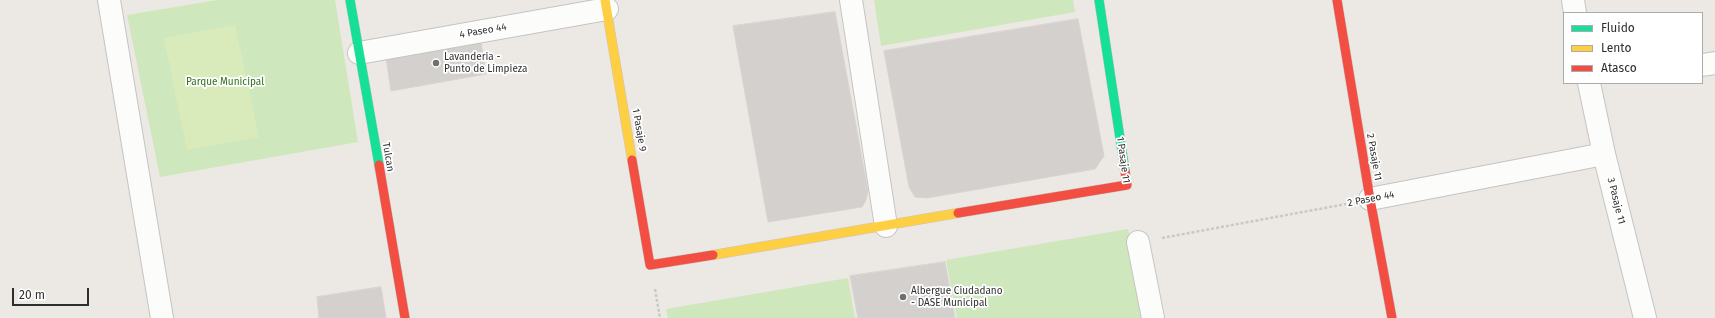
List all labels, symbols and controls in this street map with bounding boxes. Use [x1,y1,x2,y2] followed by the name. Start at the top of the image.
[1563,12,1703,84] legend
[458,21,508,41] street label: 4 Paseo 44
[1601,21,1635,35] text: Fluido
[1601,41,1631,55] text: Lento
[444,51,527,74] place label: Lavanderia - Punto de Limpieza
[431,58,441,68] marker: Lavanderia - Punto de Limpieza
[1601,61,1637,75] text: Atasco
[186,76,264,88] park label: Parque Municipal
[629,107,649,153] street label: 1 Pasaje 9
[1364,133,1384,181] street label: 2 Pasaje 11
[1114,136,1132,184] street label: 1 Pasaje 11
[380,141,396,173] street label: Tulcan
[1604,176,1628,226] street label: 3 Pasaje 11
[1347,189,1395,209] street label: 2 Paseo 44
[14,280,91,306] scale bar
[911,285,1003,308] place label: Albergue Ciudadano - DASE Municipal
[19,288,45,302] text: 20 m
[898,292,908,302] marker: Albergue Ciudadano - DASE Municipal

